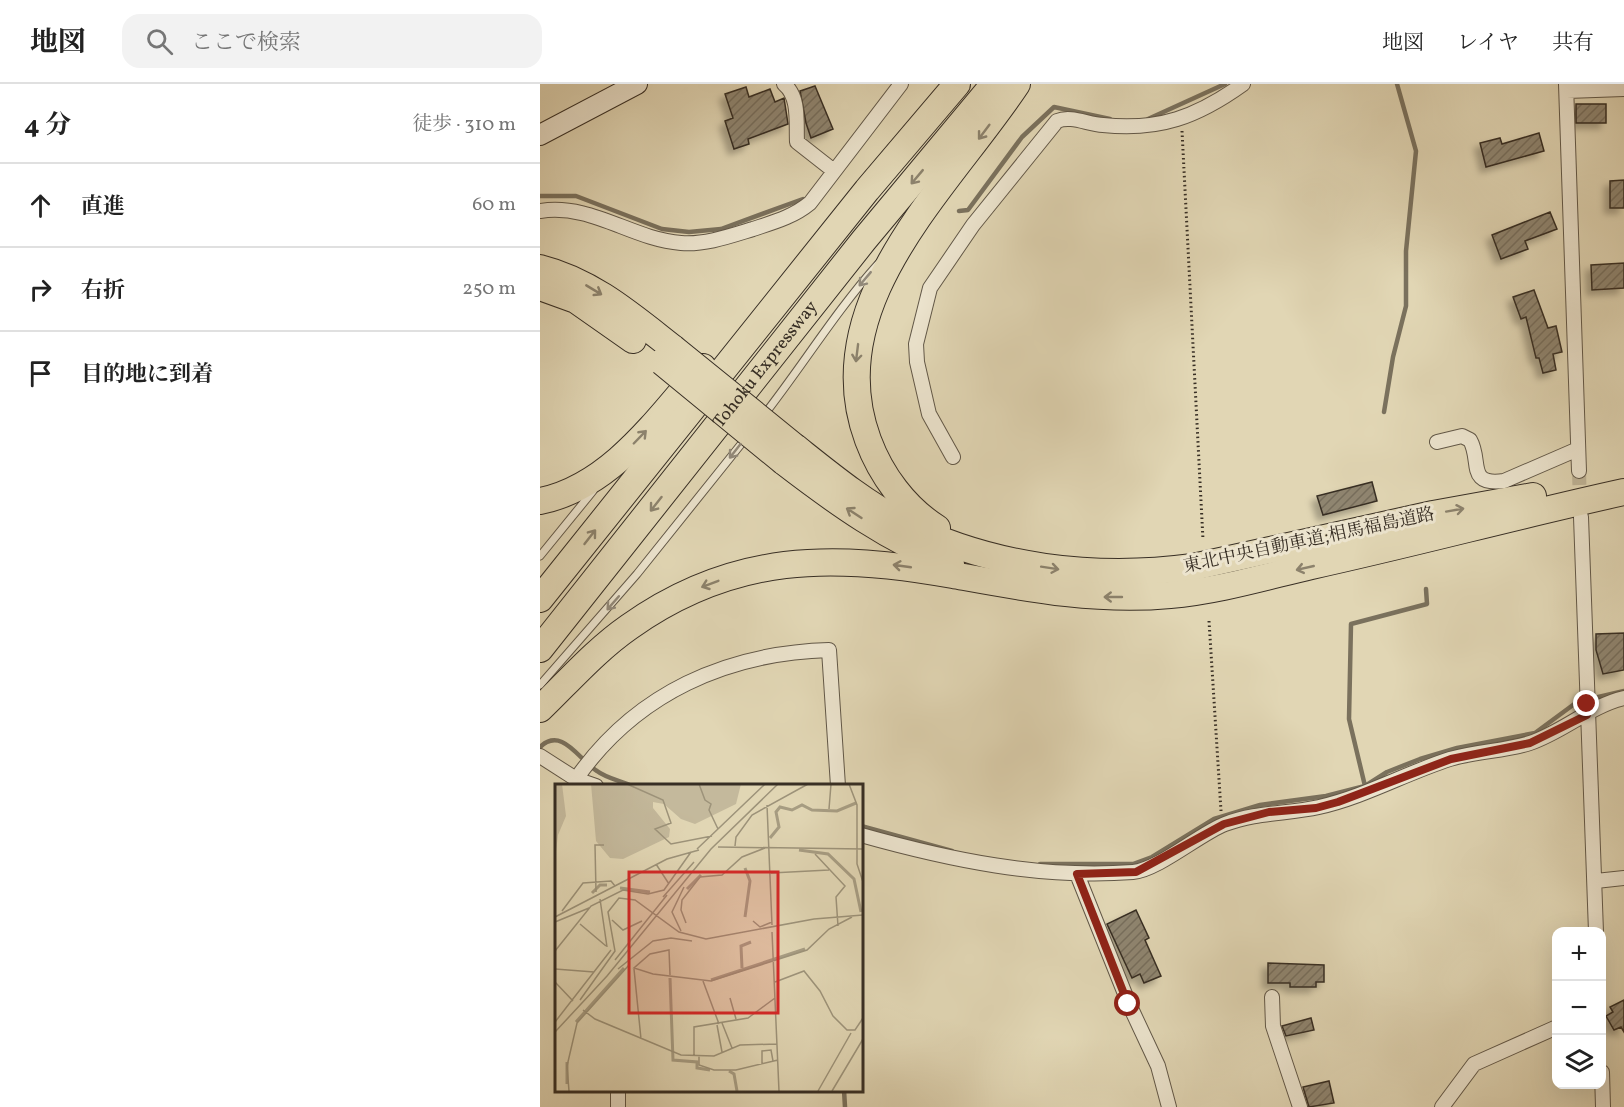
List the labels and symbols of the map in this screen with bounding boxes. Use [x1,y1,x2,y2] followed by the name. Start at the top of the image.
[978,124,991,140] one-way arrow
[910,169,923,185] one-way arrow
[858,271,872,286] one-way arrow
[585,284,602,296] one-way arrow
[707,295,824,433] street label: Tohoku Expressway
[852,343,863,363] one-way arrow
[633,429,647,444] one-way arrow
[728,443,742,458] one-way arrow
[650,496,663,512] one-way arrow
[1181,502,1437,580] street label: 東北中央自動車道;相馬福島道路
[1445,504,1465,515] one-way arrow
[846,507,863,519] one-way arrow
[583,529,596,545] one-way arrow
[893,561,913,572] one-way arrow
[1296,562,1315,574] one-way arrow
[1039,563,1059,574] one-way arrow
[702,579,720,590] one-way arrow
[1103,591,1123,603] one-way arrow
[606,595,619,611] one-way arrow
[1573,690,1599,716] route end
[555,784,862,1092] inset map
[1114,990,1140,1016] route start

